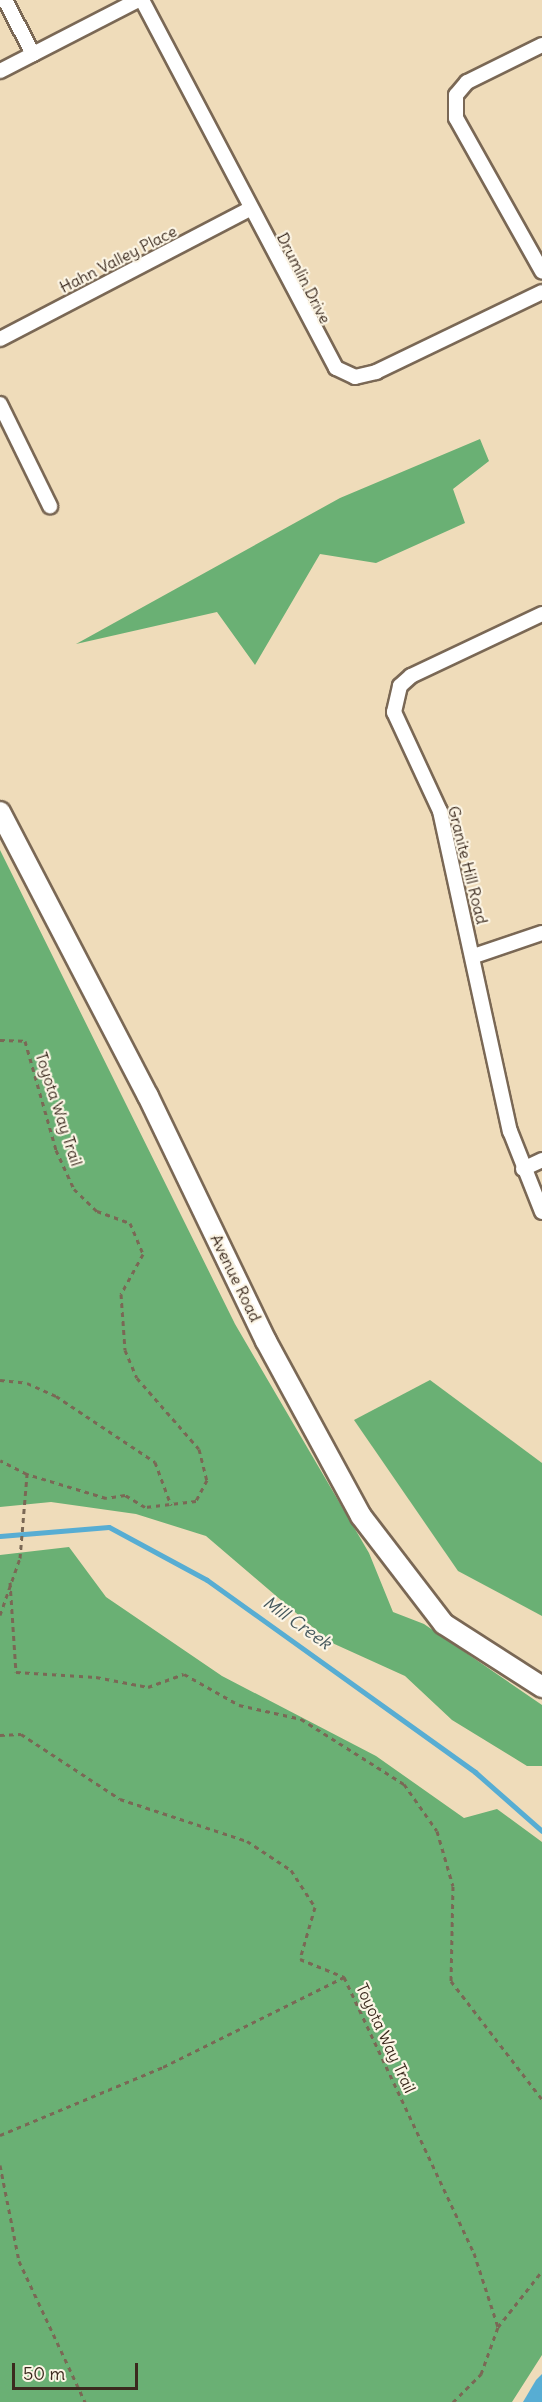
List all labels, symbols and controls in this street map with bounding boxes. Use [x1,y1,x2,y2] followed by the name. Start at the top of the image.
[56,221,180,297] street label: Hahn Valley Place
[273,229,335,327] street label: Drumlin Drive
[444,804,492,926] street label: Granite Hill Road
[32,1050,86,1168] street label: Toyota Way Trail
[207,1231,265,1325] street label: Avenue Road
[259,1592,335,1654] water label: Mill Creek
[352,1980,420,2096] street label: Toyota Way Trail
[15,2351,141,2389] scale bar
[23,2362,65,2385] text: 50 m

